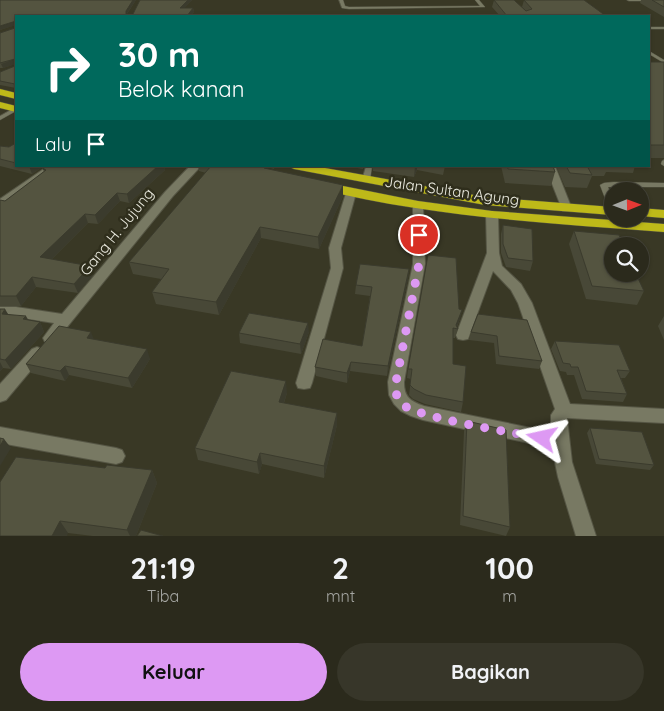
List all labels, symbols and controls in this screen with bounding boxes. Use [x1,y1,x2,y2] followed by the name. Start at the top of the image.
[118,32,200,76] text: 30 m
[35,35,100,100] icon: right
[118,75,244,103] text: Belok kanan
[82,130,110,158] icon: arrive
[35,132,72,156] text: Lalu
[384,172,521,209] street label: Jalan Sultan Agung
[604,182,649,228] north arrow
[604,182,649,282] map controls
[75,184,158,279] street label: Gang H. Jujung
[398,214,440,256] pin
[405,221,433,249] icon: arrive
[604,237,649,282] button: search
[515,411,567,463] position arrow
[130,549,196,587] text: 21:19
[332,549,349,587] text: 2
[485,549,534,587] text: 100
[147,586,179,606] text: Tiba
[326,586,355,606] text: mnt
[502,586,517,606] text: m
[20,643,327,701] button: Keluar
[337,643,644,701] button: Bagikan

